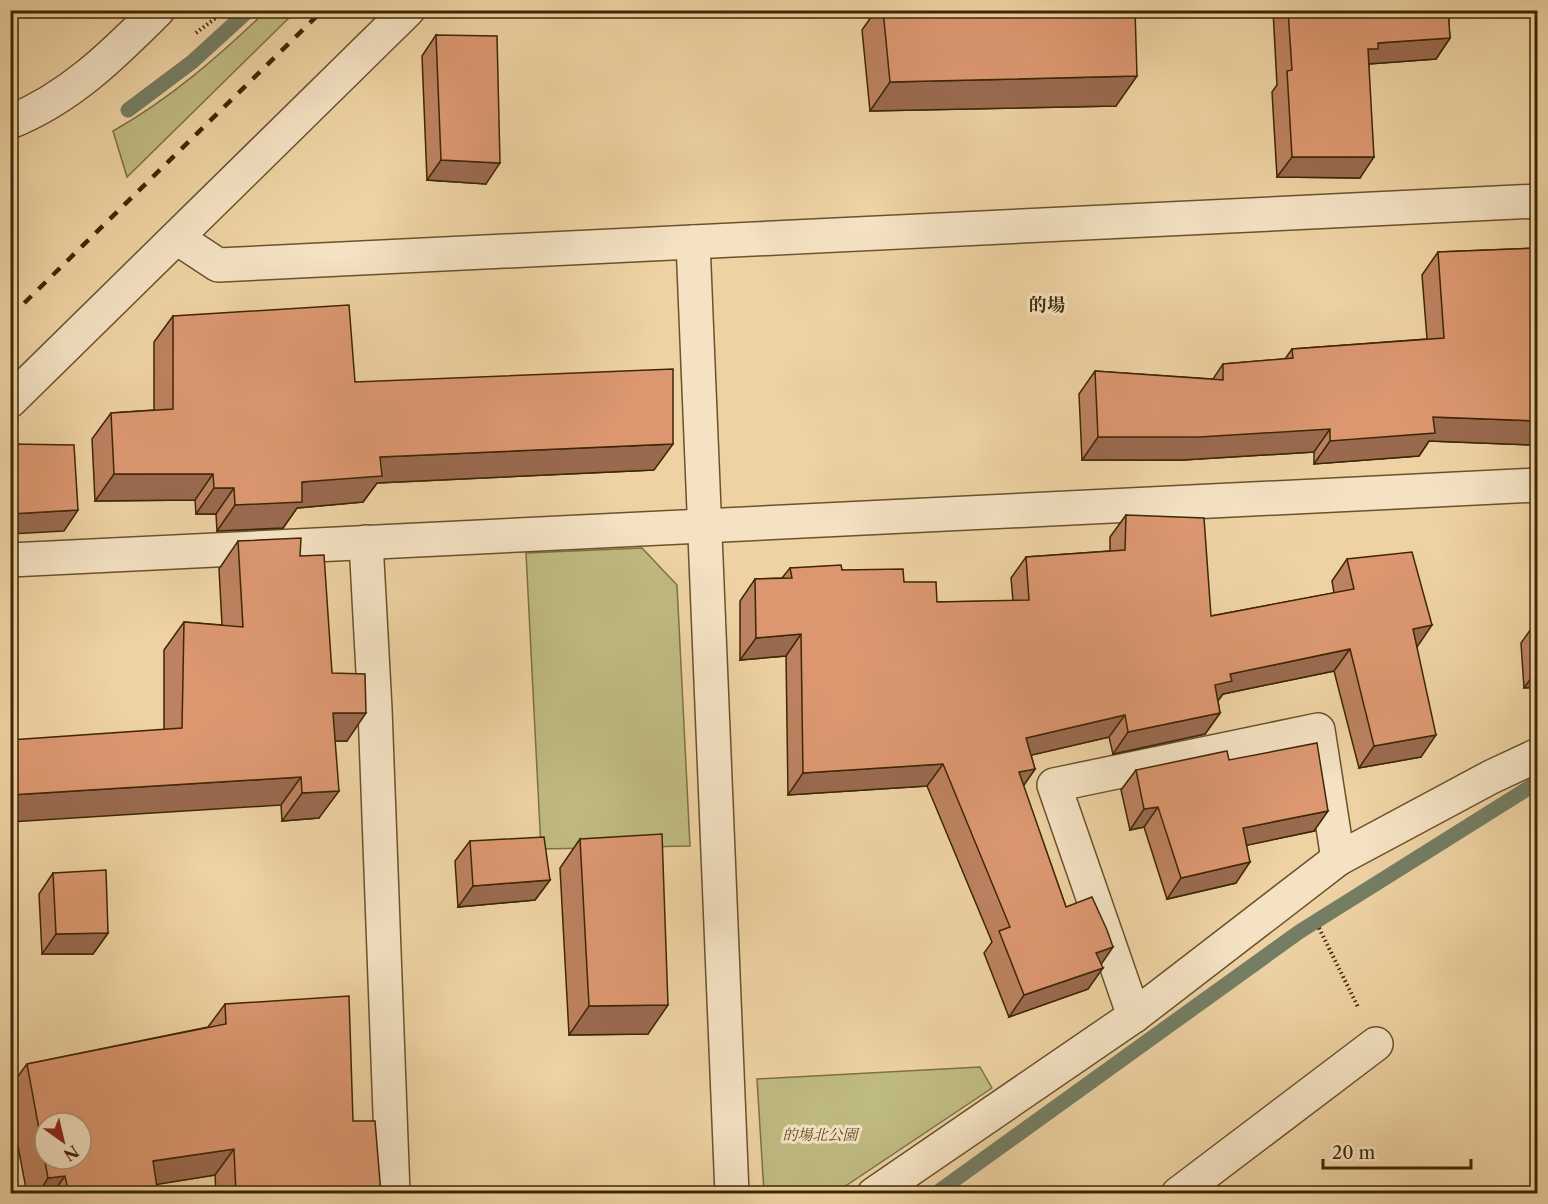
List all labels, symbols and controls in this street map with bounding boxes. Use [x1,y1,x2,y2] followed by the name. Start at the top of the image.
[1029,294,1065,316] district label: 的場
[33,1111,93,1171] north arrow
[782,1125,860,1144] park label: 的場北公園
[1323,1132,1472,1170] scale bar
[60,1141,83,1166] text: N
[1332,1142,1376,1164] text: 20 m

